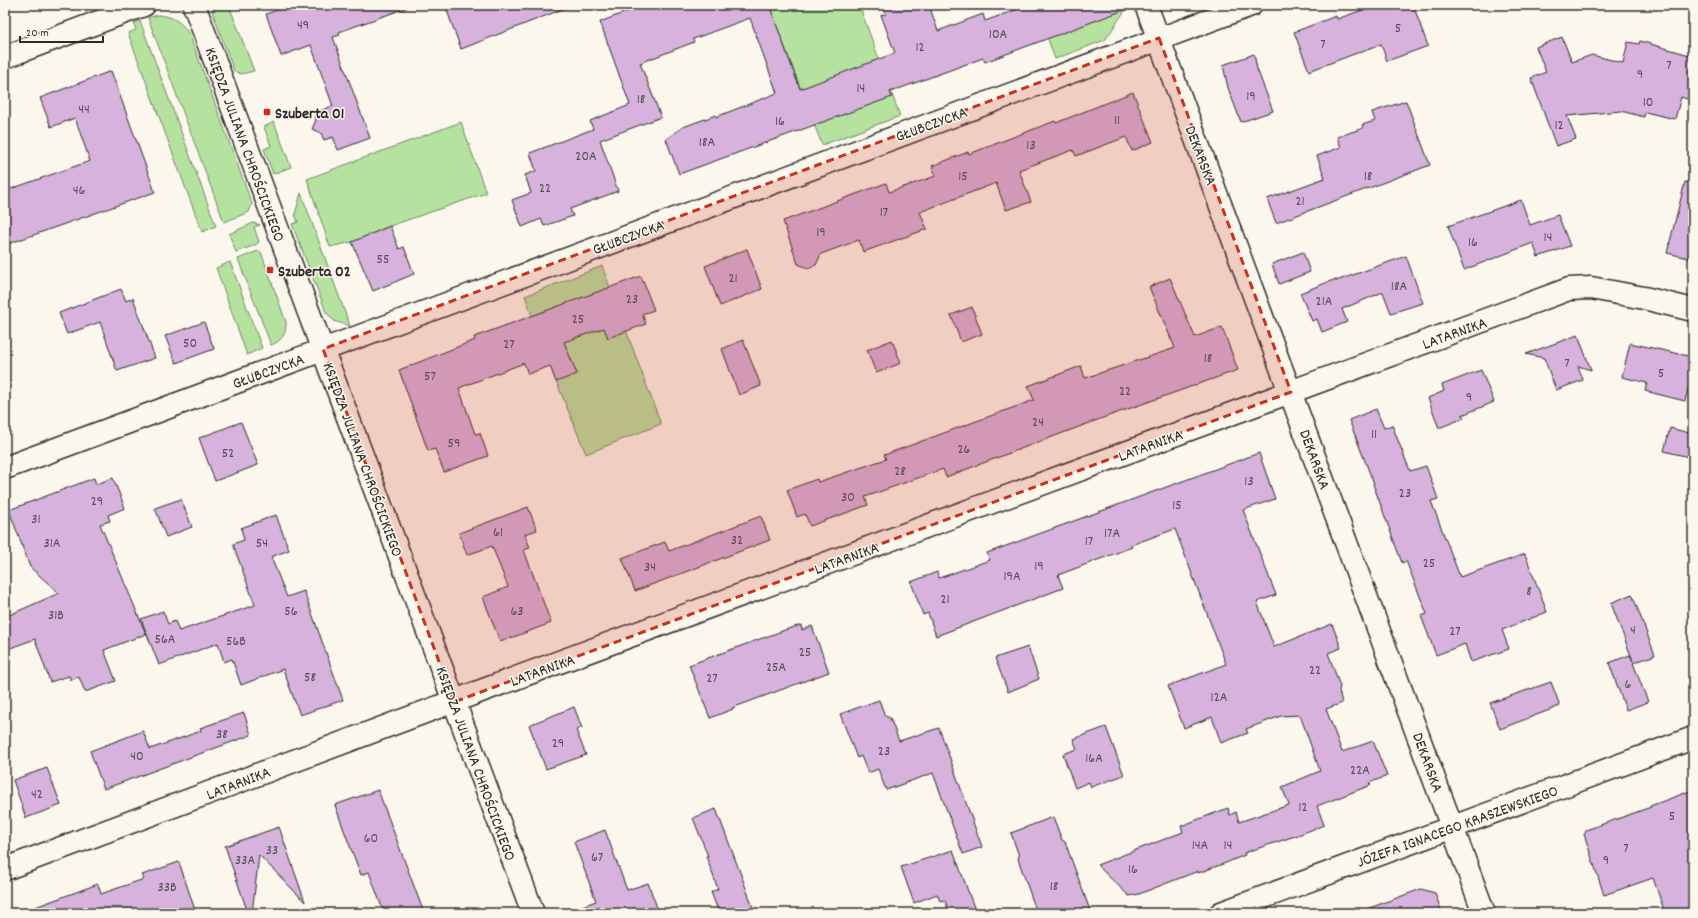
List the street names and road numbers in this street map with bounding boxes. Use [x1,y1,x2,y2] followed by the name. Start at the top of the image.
[198,44,290,245] street label: KSIĘDZA JULIANA CHROŚCICKIEGO
[893,102,971,149] street label: GŁUBCZYCKA
[1178,123,1222,189] street label: DEKARSKA
[590,215,668,262] street label: GŁUBCZYCKA
[1419,312,1491,357] street label: LATARNIKA
[230,349,308,396] street label: GŁUBCZYCKA
[316,359,408,560] street label: KSIĘDZA JULIANA CHROŚCICKIEGO
[1115,424,1187,469] street label: LATARNIKA
[1292,426,1335,493] street label: DEKARSKA
[811,537,883,582] street label: LATARNIKA
[507,649,579,694] street label: LATARNIKA
[429,663,521,864] street label: KSIĘDZA JULIANA CHROŚCICKIEGO
[1405,729,1448,796] street label: DEKARSKA
[203,761,275,807] street label: LATARNIKA
[1354,780,1562,875] street label: JÓZEFA IGNACEGO KRASZEWSKIEGO

